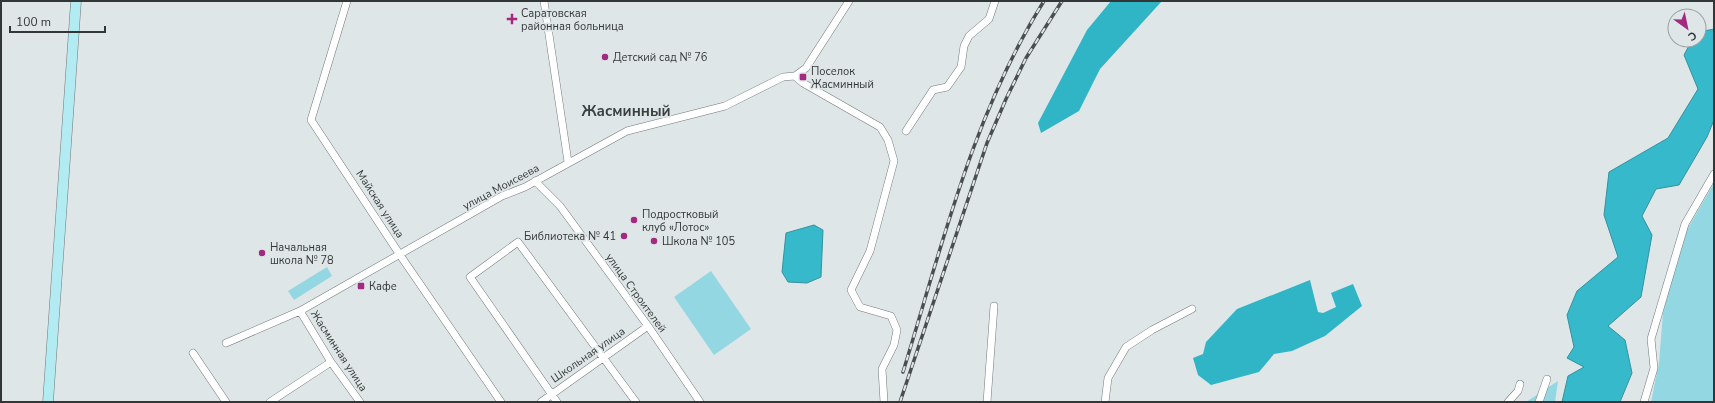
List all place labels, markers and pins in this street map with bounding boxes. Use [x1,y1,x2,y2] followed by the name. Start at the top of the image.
[521,6,624,34] place label: Саратовская районная больница
[506,13,518,25] marker: Саратовская районная больница
[613,50,708,65] place label: Детский сад № 76
[600,52,610,62] marker: Детский сад № 76
[811,64,874,92] place label: Поселок Жасминный
[798,72,808,82] marker: Поселок Жасминный
[642,207,718,235] place label: Подростковый клуб «Лотос»
[629,215,639,225] marker: Подростковый клуб «Лотос»
[524,229,616,244] place label: Библиотека № 41
[619,231,629,241] marker: Библиотека № 41
[662,234,735,249] place label: Школа № 105
[649,236,659,246] marker: Школа № 105
[270,240,334,268] place label: Начальная школа № 78
[257,248,267,258] marker: Начальная школа № 78
[369,279,397,294] place label: Кафе
[356,281,366,291] marker: Кафе

